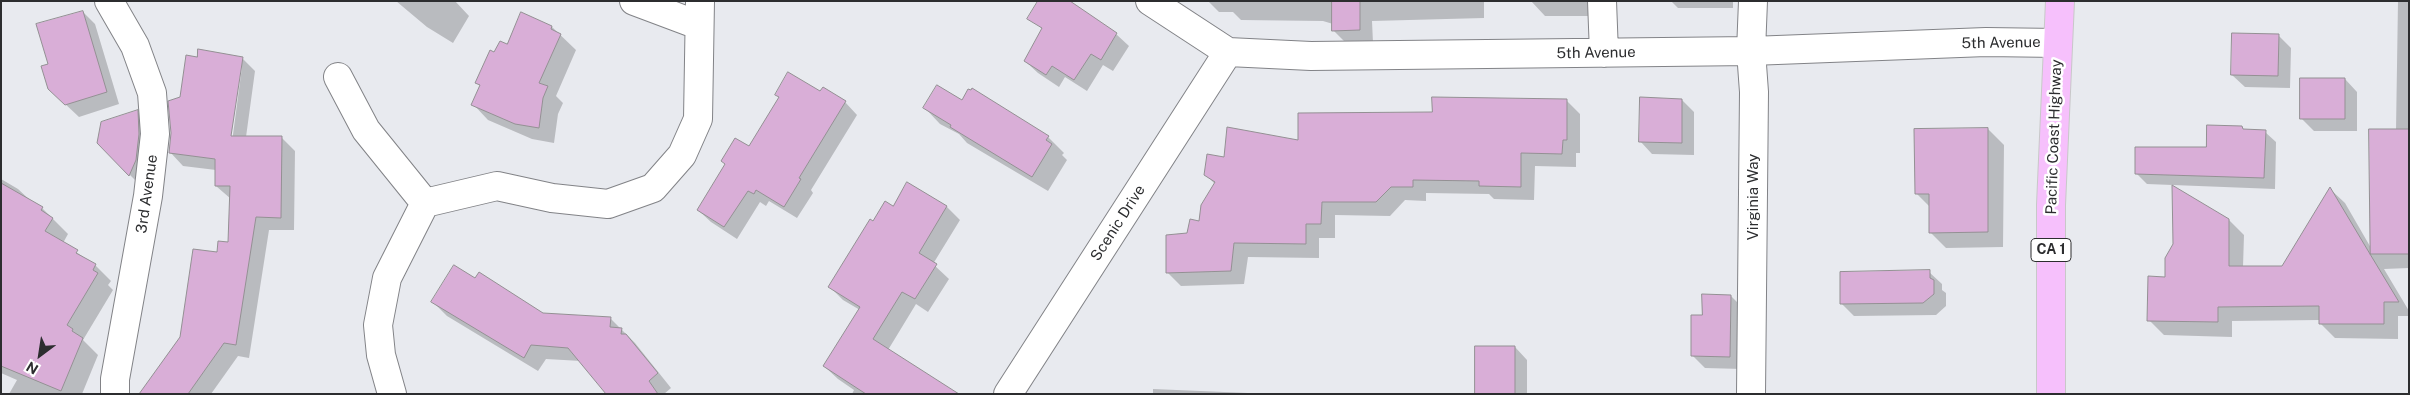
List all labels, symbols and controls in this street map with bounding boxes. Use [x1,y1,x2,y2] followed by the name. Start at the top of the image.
[1961,33,2041,53] street label: 5th Avenue
[1556,43,1636,63] street label: 5th Avenue
[2042,59,2066,215] street label: Pacific Coast Highway
[133,153,161,235] street label: 3rd Avenue
[1744,154,1762,240] street label: Virginia Way
[1087,182,1149,264] street label: Scenic Drive
[2031,238,2071,262] road number: CA 1
[15,330,65,380] north arrow
[23,358,41,378] text: N

